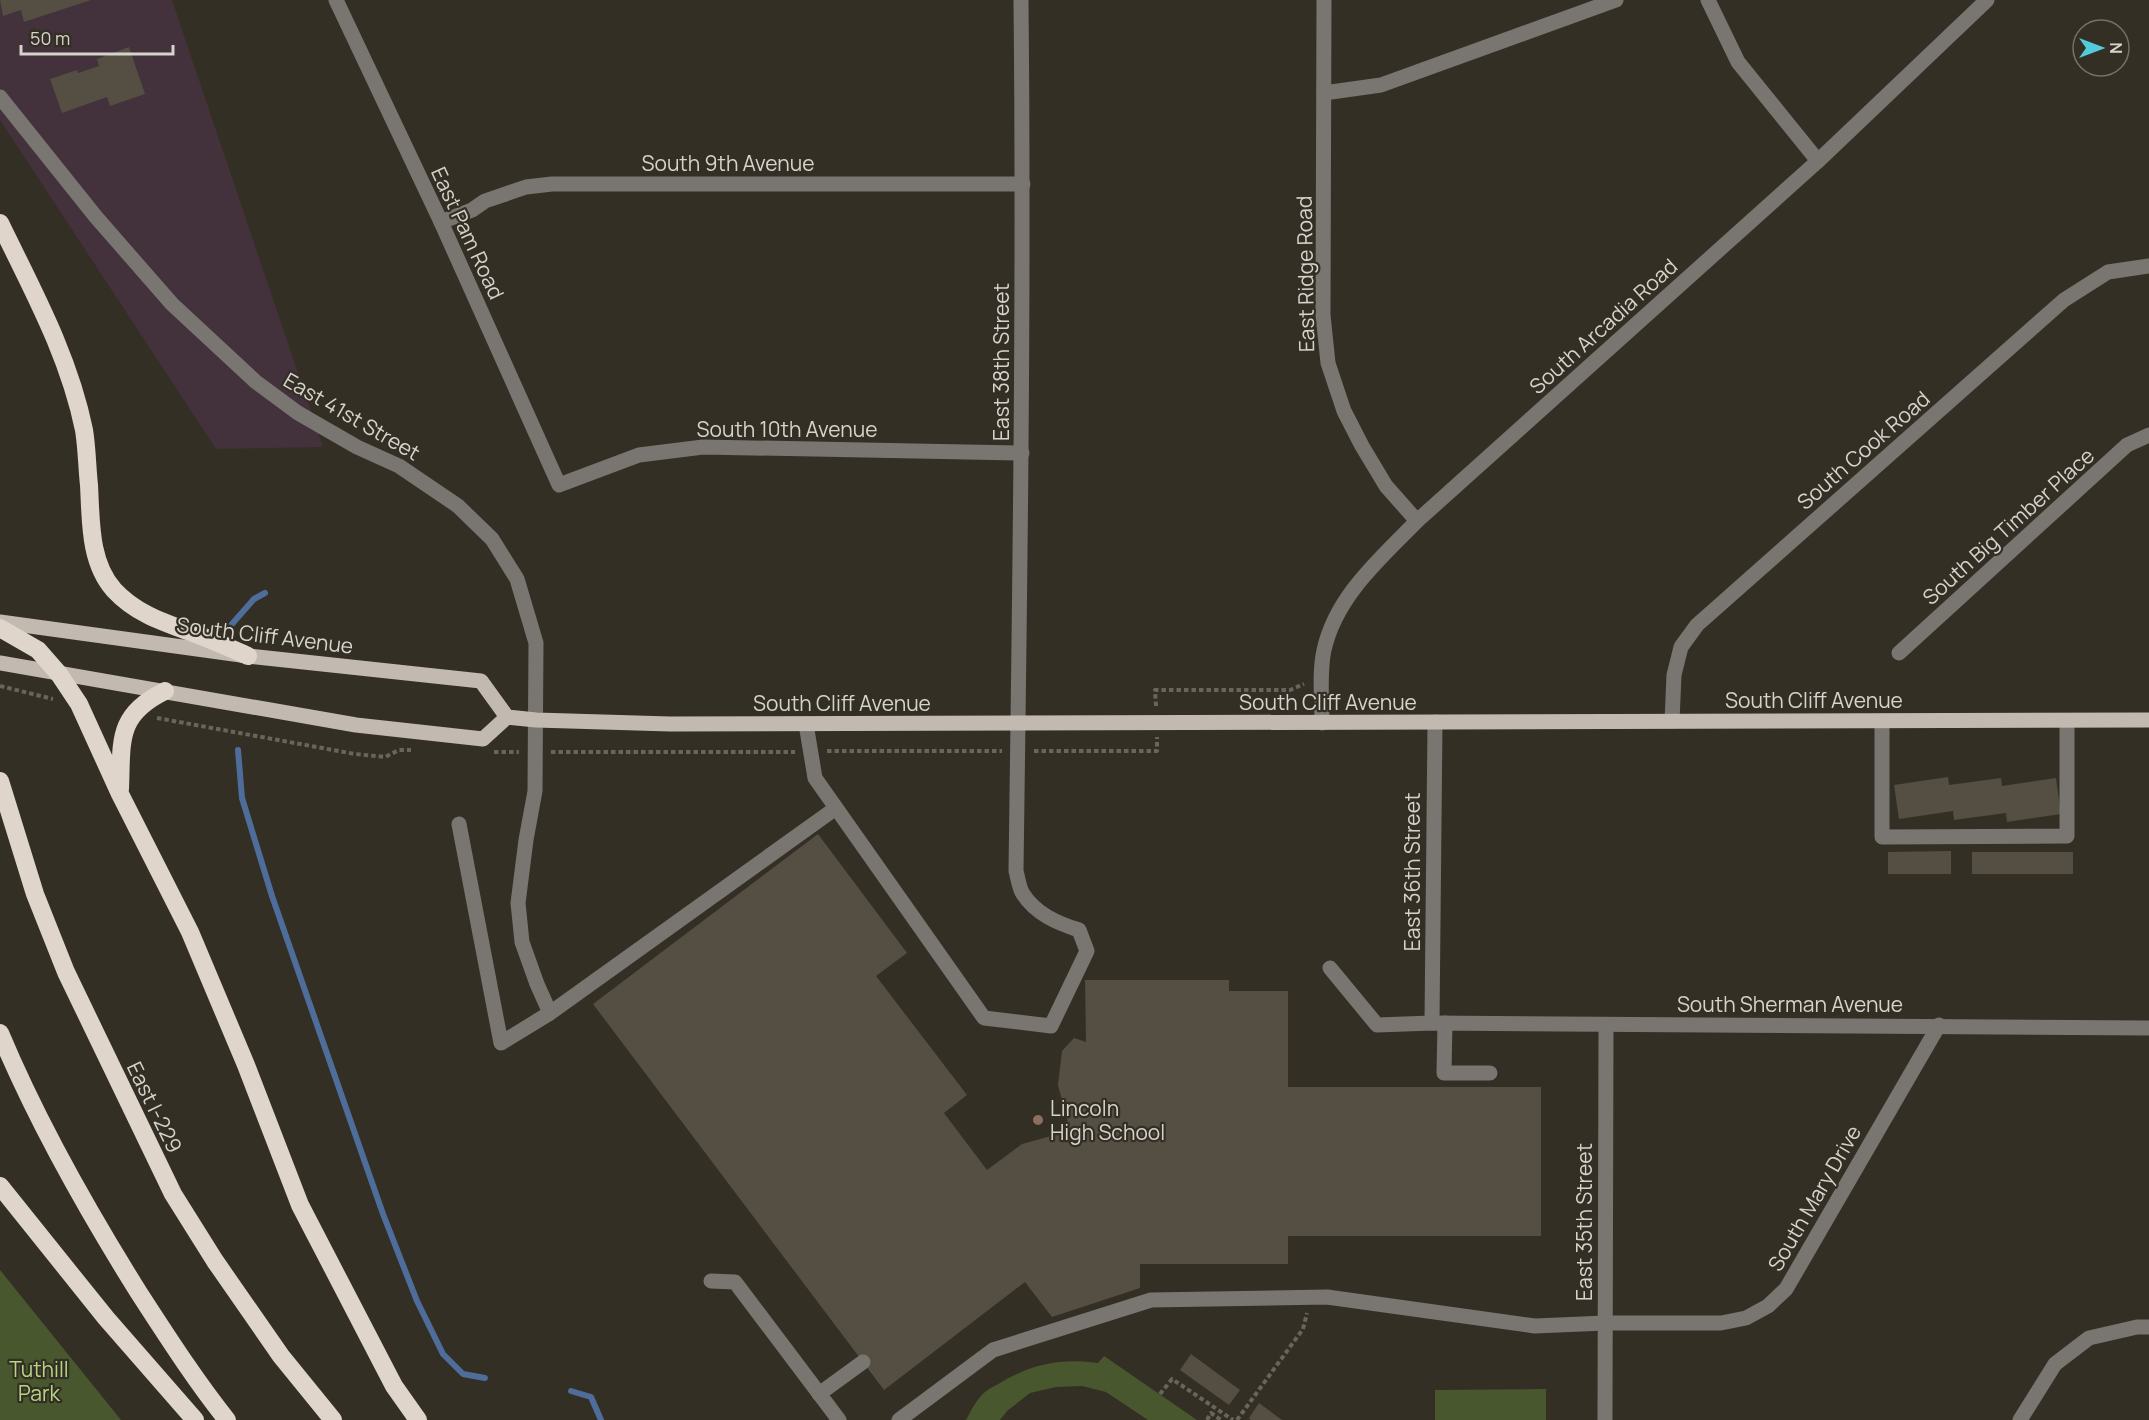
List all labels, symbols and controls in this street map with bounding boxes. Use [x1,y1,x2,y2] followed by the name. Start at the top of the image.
[21,18,172,56] scale bar
[2071,18,2131,78] north arrow
[30,26,70,50] text: 50 m
[2105,42,2127,54] text: N
[642,149,814,177] street label: South 9th Avenue
[425,162,511,304] street label: East Pam Road
[1290,195,1320,353] street label: East Ridge Road
[1523,252,1683,400] street label: South Arcadia Road
[987,283,1015,441] street label: East 38th Street
[279,366,425,466] street label: East 41st Street
[1791,385,1935,515] street label: South Cook Road
[697,415,877,443] street label: South 10th Avenue
[1916,441,2100,611] street label: South Big Timber Place
[175,610,355,660] street label: South Cliff Avenue
[1725,686,1903,714] street label: South Cliff Avenue
[1239,688,1417,716] street label: South Cliff Avenue
[753,689,931,717] street label: South Cliff Avenue
[1398,793,1426,951] street label: East 36th Street
[1677,990,1903,1018] street label: South Sherman Avenue
[121,1057,189,1157] street label: East I-229
[1050,1094,1165,1146] place label: Lincoln High School
[1031,1113,1045,1127] marker: Lincoln High School
[1761,1120,1867,1276] street label: South Mary Drive
[1570,1143,1598,1301] street label: East 35th Street
[9,1355,69,1407] park label: Tuthill Park

